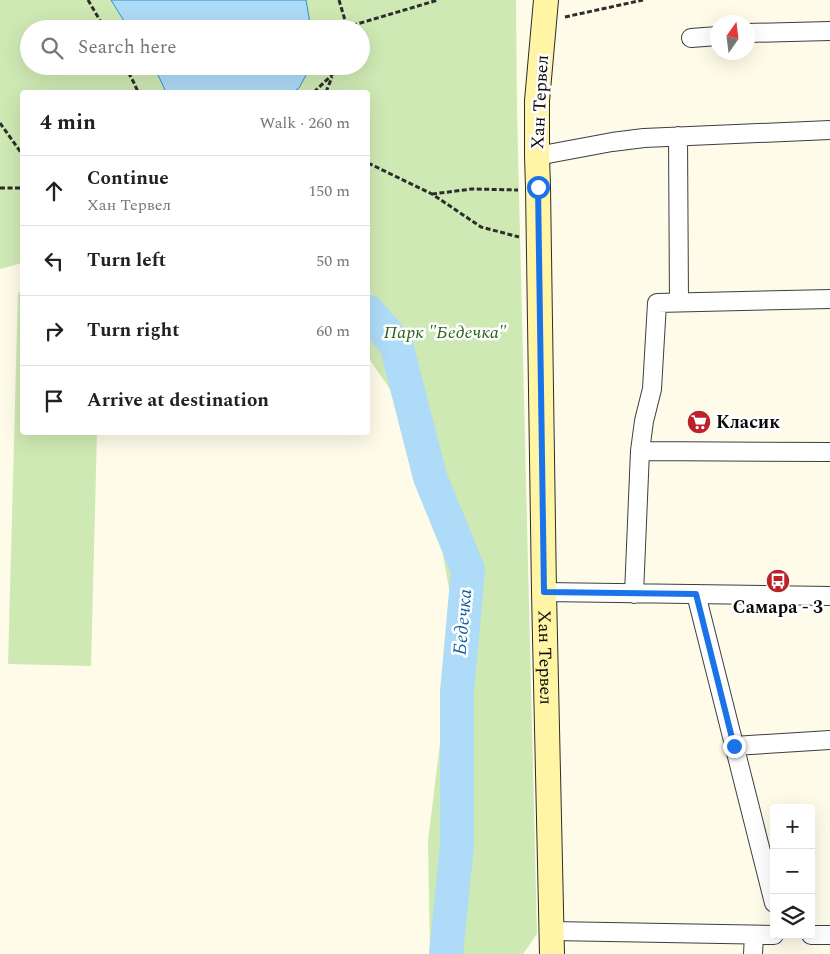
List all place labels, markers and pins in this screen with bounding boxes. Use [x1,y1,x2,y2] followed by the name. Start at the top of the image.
[686,409,712,435] supermarket icon: Класик
[716,409,780,436] place label: Класик
[765,568,791,594] bus stop icon: Самара - 3
[733,594,823,621] place label: Самара - 3

